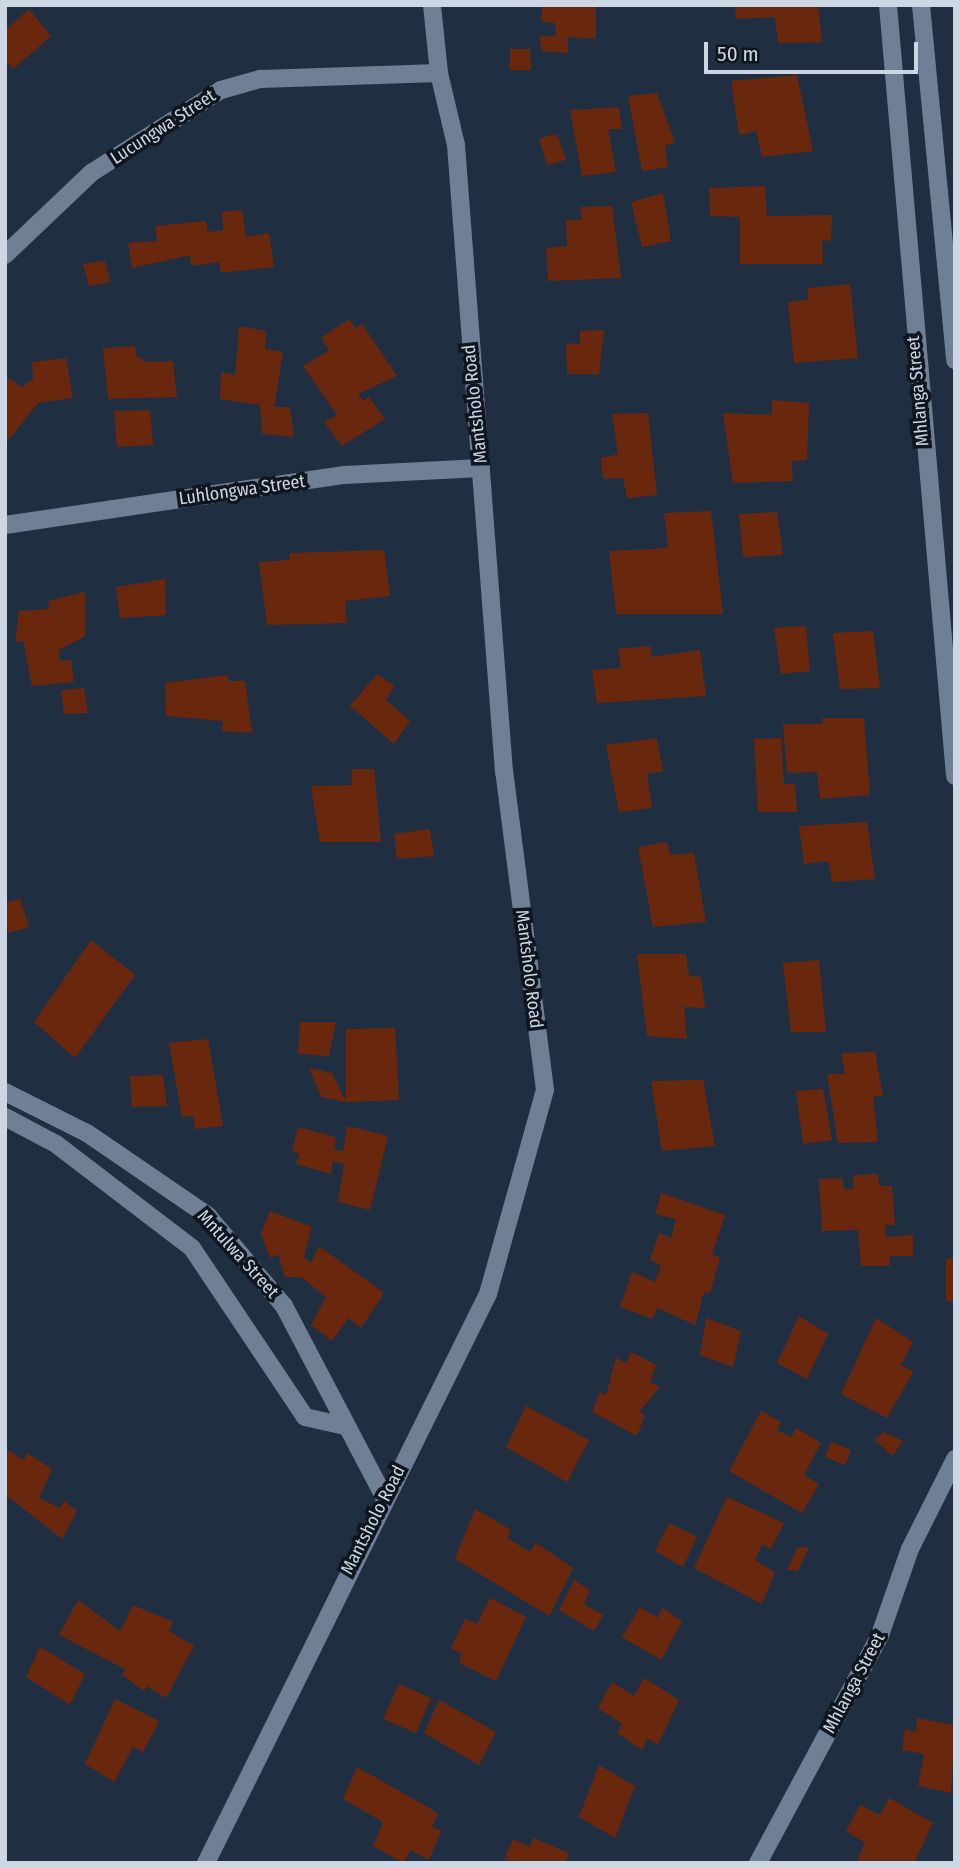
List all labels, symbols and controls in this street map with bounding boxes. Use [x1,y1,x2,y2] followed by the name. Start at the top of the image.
[708,28,922,72] scale bar
[717,41,759,67] text: 50 m
[106,85,220,169] street label: Lucungwa Street
[902,335,934,447] street label: Mhlanga Street
[458,344,492,464] street label: Mantsholo Road
[177,470,307,510] street label: Luhlongwa Street
[511,908,547,1030] street label: Mantsholo Road
[193,1205,283,1303] street label: Mntulwa Street
[336,1462,410,1578] street label: Mantsholo Road
[818,1629,890,1737] street label: Mhlanga Street

